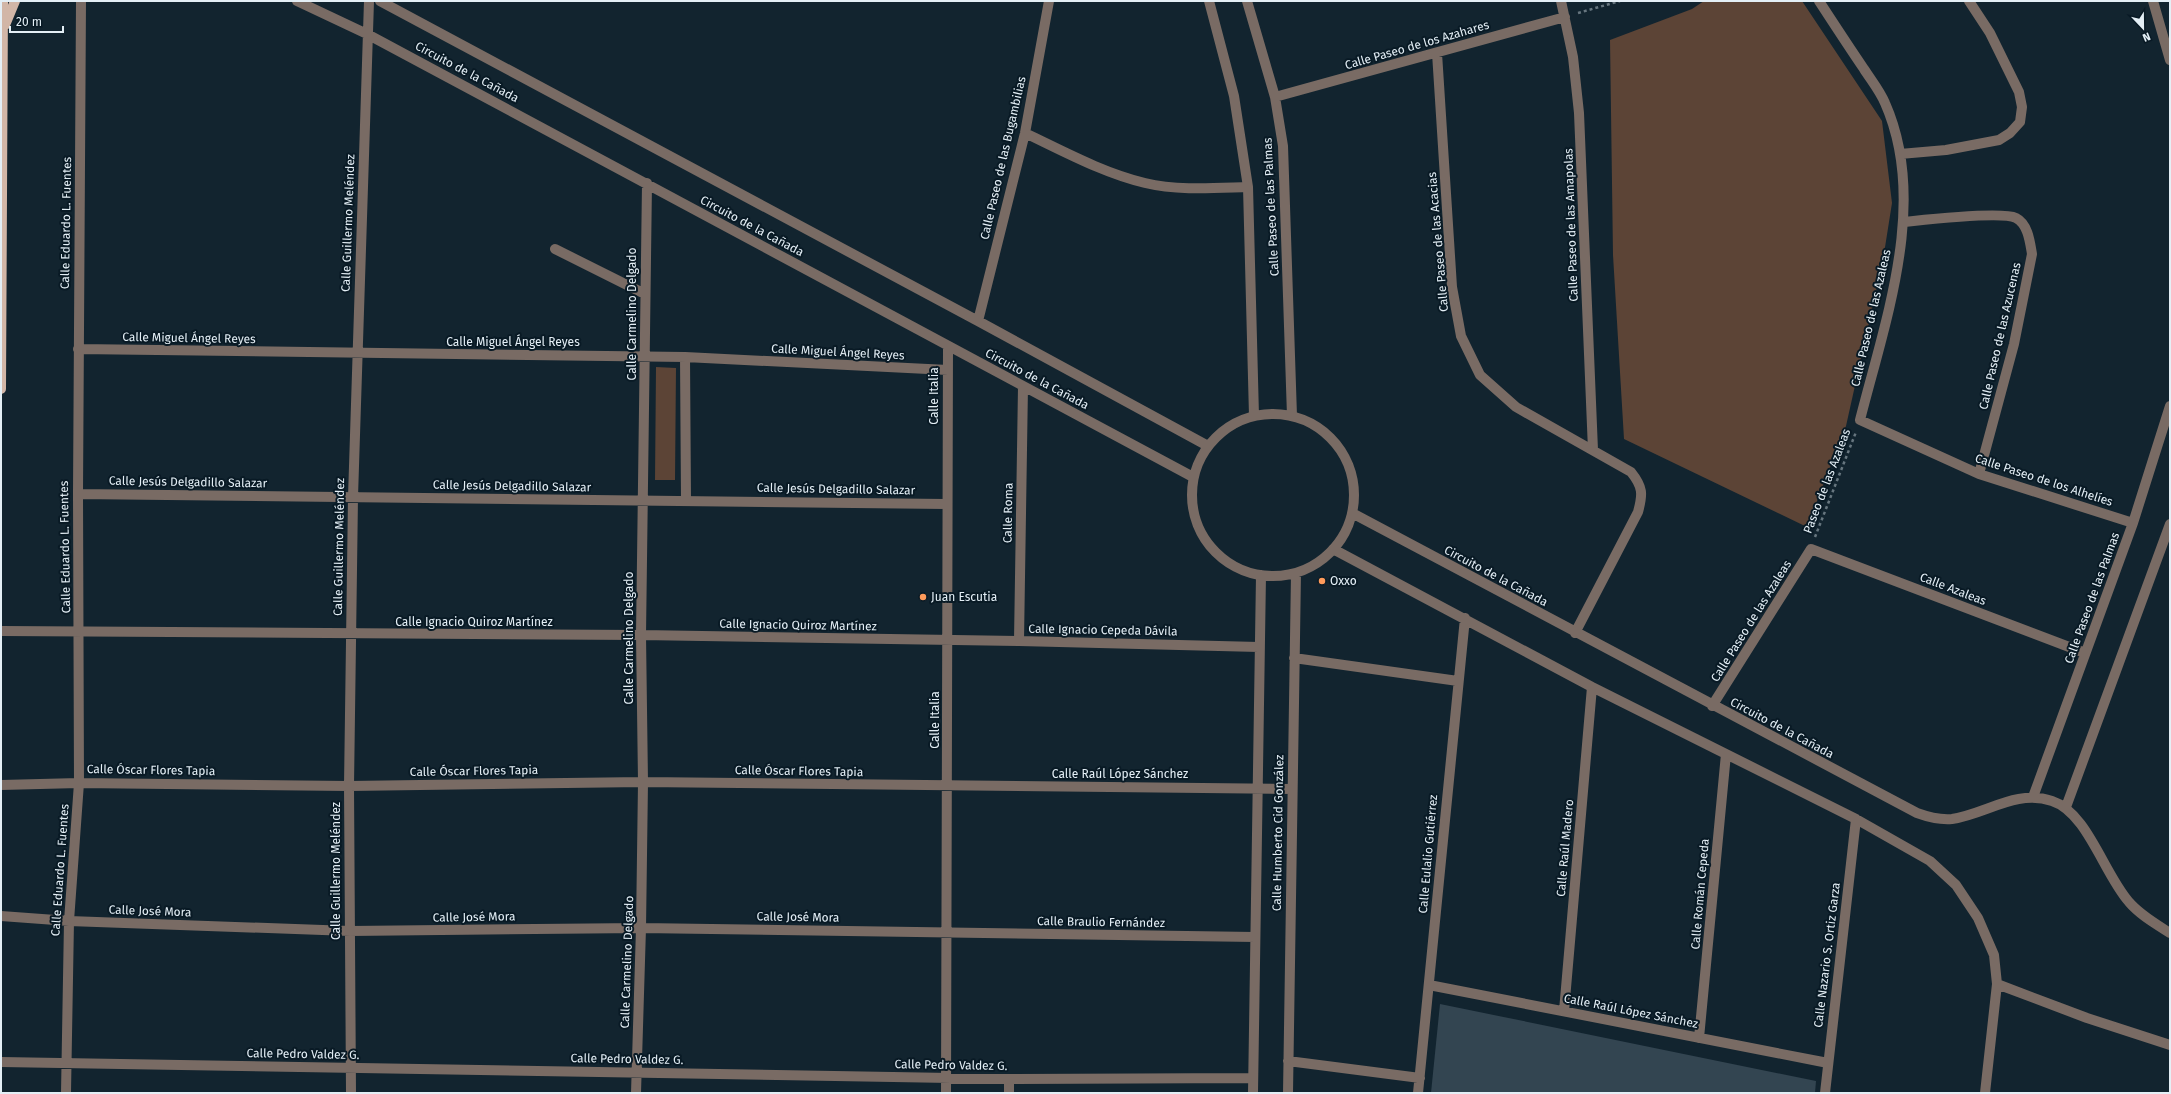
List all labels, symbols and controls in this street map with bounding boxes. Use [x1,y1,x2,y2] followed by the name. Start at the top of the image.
[10,8,63,34] scale bar
[2123,8,2163,48] north arrow
[16,15,42,29] text: 20 m
[1343,18,1491,72] street label: Calle Paseo de los Azahares
[2141,29,2152,44] text: N
[413,39,521,105] street label: Circuito de la Cañada
[977,75,1029,241] street label: Calle Paseo de las Bugambilias
[1260,137,1282,277] street label: Calle Paseo de las Palmas
[1561,148,1581,302] street label: Calle Paseo de las Amapolas
[339,154,357,292] street label: Calle Guillermo Meléndez
[58,156,74,289] street label: Calle Eduardo L. Fuentes
[1425,171,1451,313] street label: Calle Paseo de las Acacias
[698,193,806,259] street label: Circuito de la Cañada
[625,248,639,380] street label: Calle Carmelino Delgado
[1848,248,1894,388] street label: Calle Paseo de las Azaleas
[1976,261,2024,411] street label: Calle Paseo de las Azucenas
[122,329,256,346] street label: Calle Miguel Ángel Reyes
[446,334,580,349] street label: Calle Miguel Ángel Reyes
[771,341,905,363] street label: Calle Miguel Ángel Reyes
[983,346,1091,412] street label: Circuito de la Cañada
[927,367,941,425] street label: Calle Italia
[1801,426,1854,535] street label: Paseo de las Azaleas
[1973,451,2115,509] street label: Calle Paseo de los Alhelíes
[109,474,268,490] street label: Calle Jesús Delgadillo Salazar
[331,478,347,616] street label: Calle Guillermo Meléndez
[433,478,592,494] street label: Calle Jesús Delgadillo Salazar
[57,480,73,613] street label: Calle Eduardo L. Fuentes
[757,481,916,497] street label: Calle Jesús Delgadillo Salazar
[1000,483,1016,543] street label: Calle Roma
[2062,530,2122,666] street label: Calle Paseo de las Palmas
[1442,543,1550,609] street label: Circuito de la Cañada
[1708,557,1794,684] street label: Calle Paseo de las Azaleas
[1918,570,1989,608] street label: Calle Azaleas
[622,572,636,704] street label: Calle Carmelino Delgado
[1330,574,1357,588] place label: Oxxo
[1317,576,1327,586] marker: Oxxo
[931,590,997,604] place label: Juan Escutia
[918,592,928,602] marker: Juan Escutia
[395,615,553,629] street label: Calle Ignacio Quiroz Martínez
[719,617,877,633] street label: Calle Ignacio Quiroz Martínez
[1028,622,1178,638] street label: Calle Ignacio Cepeda Dávila
[928,691,942,749] street label: Calle Italia
[1728,695,1836,761] street label: Circuito de la Cañada
[1270,755,1286,911] street label: Calle Humberto Cid González
[87,761,215,778] street label: Calle Óscar Flores Tapia
[410,762,538,779] street label: Calle Óscar Flores Tapia
[735,762,863,779] street label: Calle Óscar Flores Tapia
[1052,767,1188,781] street label: Calle Raúl López Sánchez
[1416,794,1440,914] street label: Calle Eulalio Gutiérrez
[1554,799,1576,897] street label: Calle Raúl Madero
[329,802,343,940] street label: Calle Guillermo Meléndez
[48,803,72,937] street label: Calle Eduardo L. Fuentes
[1688,838,1712,950] street label: Calle Román Cepeda
[1811,882,1843,1028] street label: Calle Nazario S. Ortiz Garza
[618,895,636,1029] street label: Calle Carmelino Delgado
[108,903,192,919] street label: Calle José Mora
[432,909,516,925] street label: Calle José Mora
[756,909,840,925] street label: Calle José Mora
[1037,914,1165,930] street label: Calle Braulio Fernández
[1563,991,1699,1031] street label: Calle Raúl López Sánchez
[246,1046,360,1062] street label: Calle Pedro Valdez G.
[570,1051,684,1067] street label: Calle Pedro Valdez G.
[894,1057,1008,1073] street label: Calle Pedro Valdez G.

